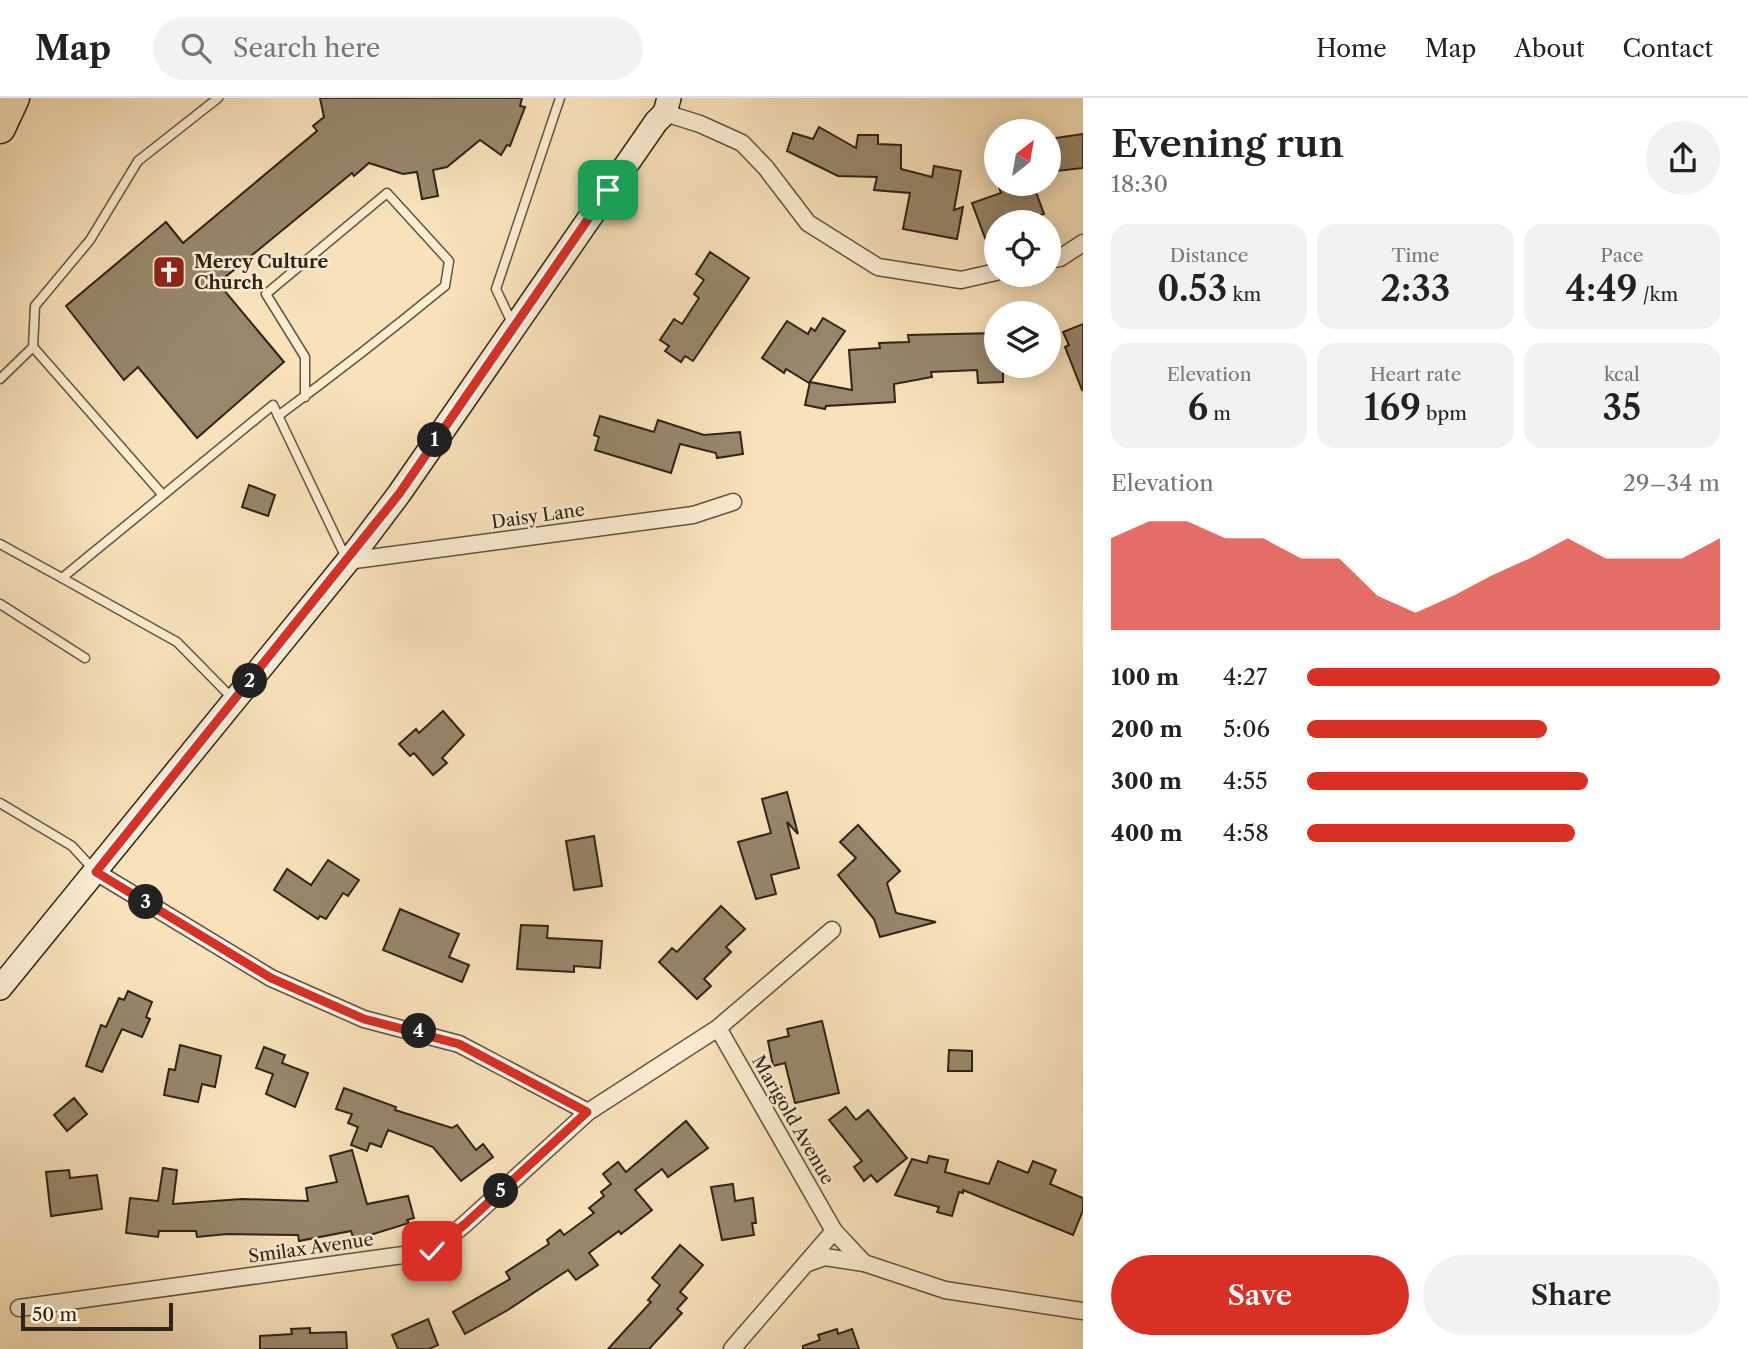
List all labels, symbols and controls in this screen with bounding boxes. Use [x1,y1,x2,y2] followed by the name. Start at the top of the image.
[153,17,643,80] search box
[35,28,111,69] text: Map
[177,29,215,67] icon: search
[233,32,380,64] text: Search here
[1316,34,1387,63] text: Home
[1425,34,1476,63] text: Map
[1514,34,1585,63] text: About
[1623,34,1713,63] text: Contact
[984,119,1060,196] north arrow
[984,119,1061,378] map controls
[1111,120,1344,167] text: Evening run
[1646,121,1720,195] button: share
[578,160,638,220] pin
[1111,170,1168,198] text: 18:30
[589,171,627,209] icon: arrive
[984,210,1061,287] button: locate
[1170,244,1248,267] text: Distance
[1391,244,1440,267] text: Time
[1600,244,1643,267] text: Pace
[194,251,329,294] place label: Mercy Culture Church
[150,253,188,291] church icon: Mercy Culture Church
[1157,267,1227,310] text: 0.53
[1381,267,1450,310] text: 2:33
[1565,267,1638,310] text: 4:49
[1227,283,1261,306] text: km
[1638,283,1678,306] text: /km
[984,301,1061,378] button: layers
[1167,363,1252,386] text: Elevation
[1370,363,1461,386] text: Heart rate
[1604,363,1640,386] text: kcal
[1187,386,1208,429] text: 6
[1364,386,1421,429] text: 169
[1602,386,1641,429] text: 35
[1208,402,1231,425] text: m
[1421,402,1467,425] text: bpm
[418,422,452,458] pin: 1
[430,428,439,451] text: 1
[1111,469,1214,497] text: Elevation
[1623,469,1720,497] text: 29–34 m
[490,499,586,533] street label: Daisy Lane
[1111,663,1179,691] text: 100 m
[1223,663,1267,691] text: 4:27
[232,664,268,698] pin: 2
[244,669,255,692] text: 2
[1111,715,1183,743] text: 200 m
[1223,715,1270,743] text: 5:06
[1111,767,1182,795] text: 300 m
[1223,767,1268,795] text: 4:55
[1111,819,1183,847] text: 400 m
[1223,819,1269,847] text: 4:58
[128,884,164,920] pin: 3
[140,890,151,913] text: 3
[402,1014,436,1048] pin: 4
[413,1019,424,1042] text: 4
[747,1052,839,1188] street label: Marigold Avenue
[484,1174,518,1208] pin: 5
[495,1179,506,1202] text: 5
[402,1221,462,1281] pin
[247,1228,375,1268] street label: Smilax Avenue
[413,1232,451,1270] icon: check
[1111,1255,1409,1335] button: Save
[1423,1255,1720,1335] button: Share
[21,1300,173,1332] scale bar
[32,1303,77,1326] text: 50 m

